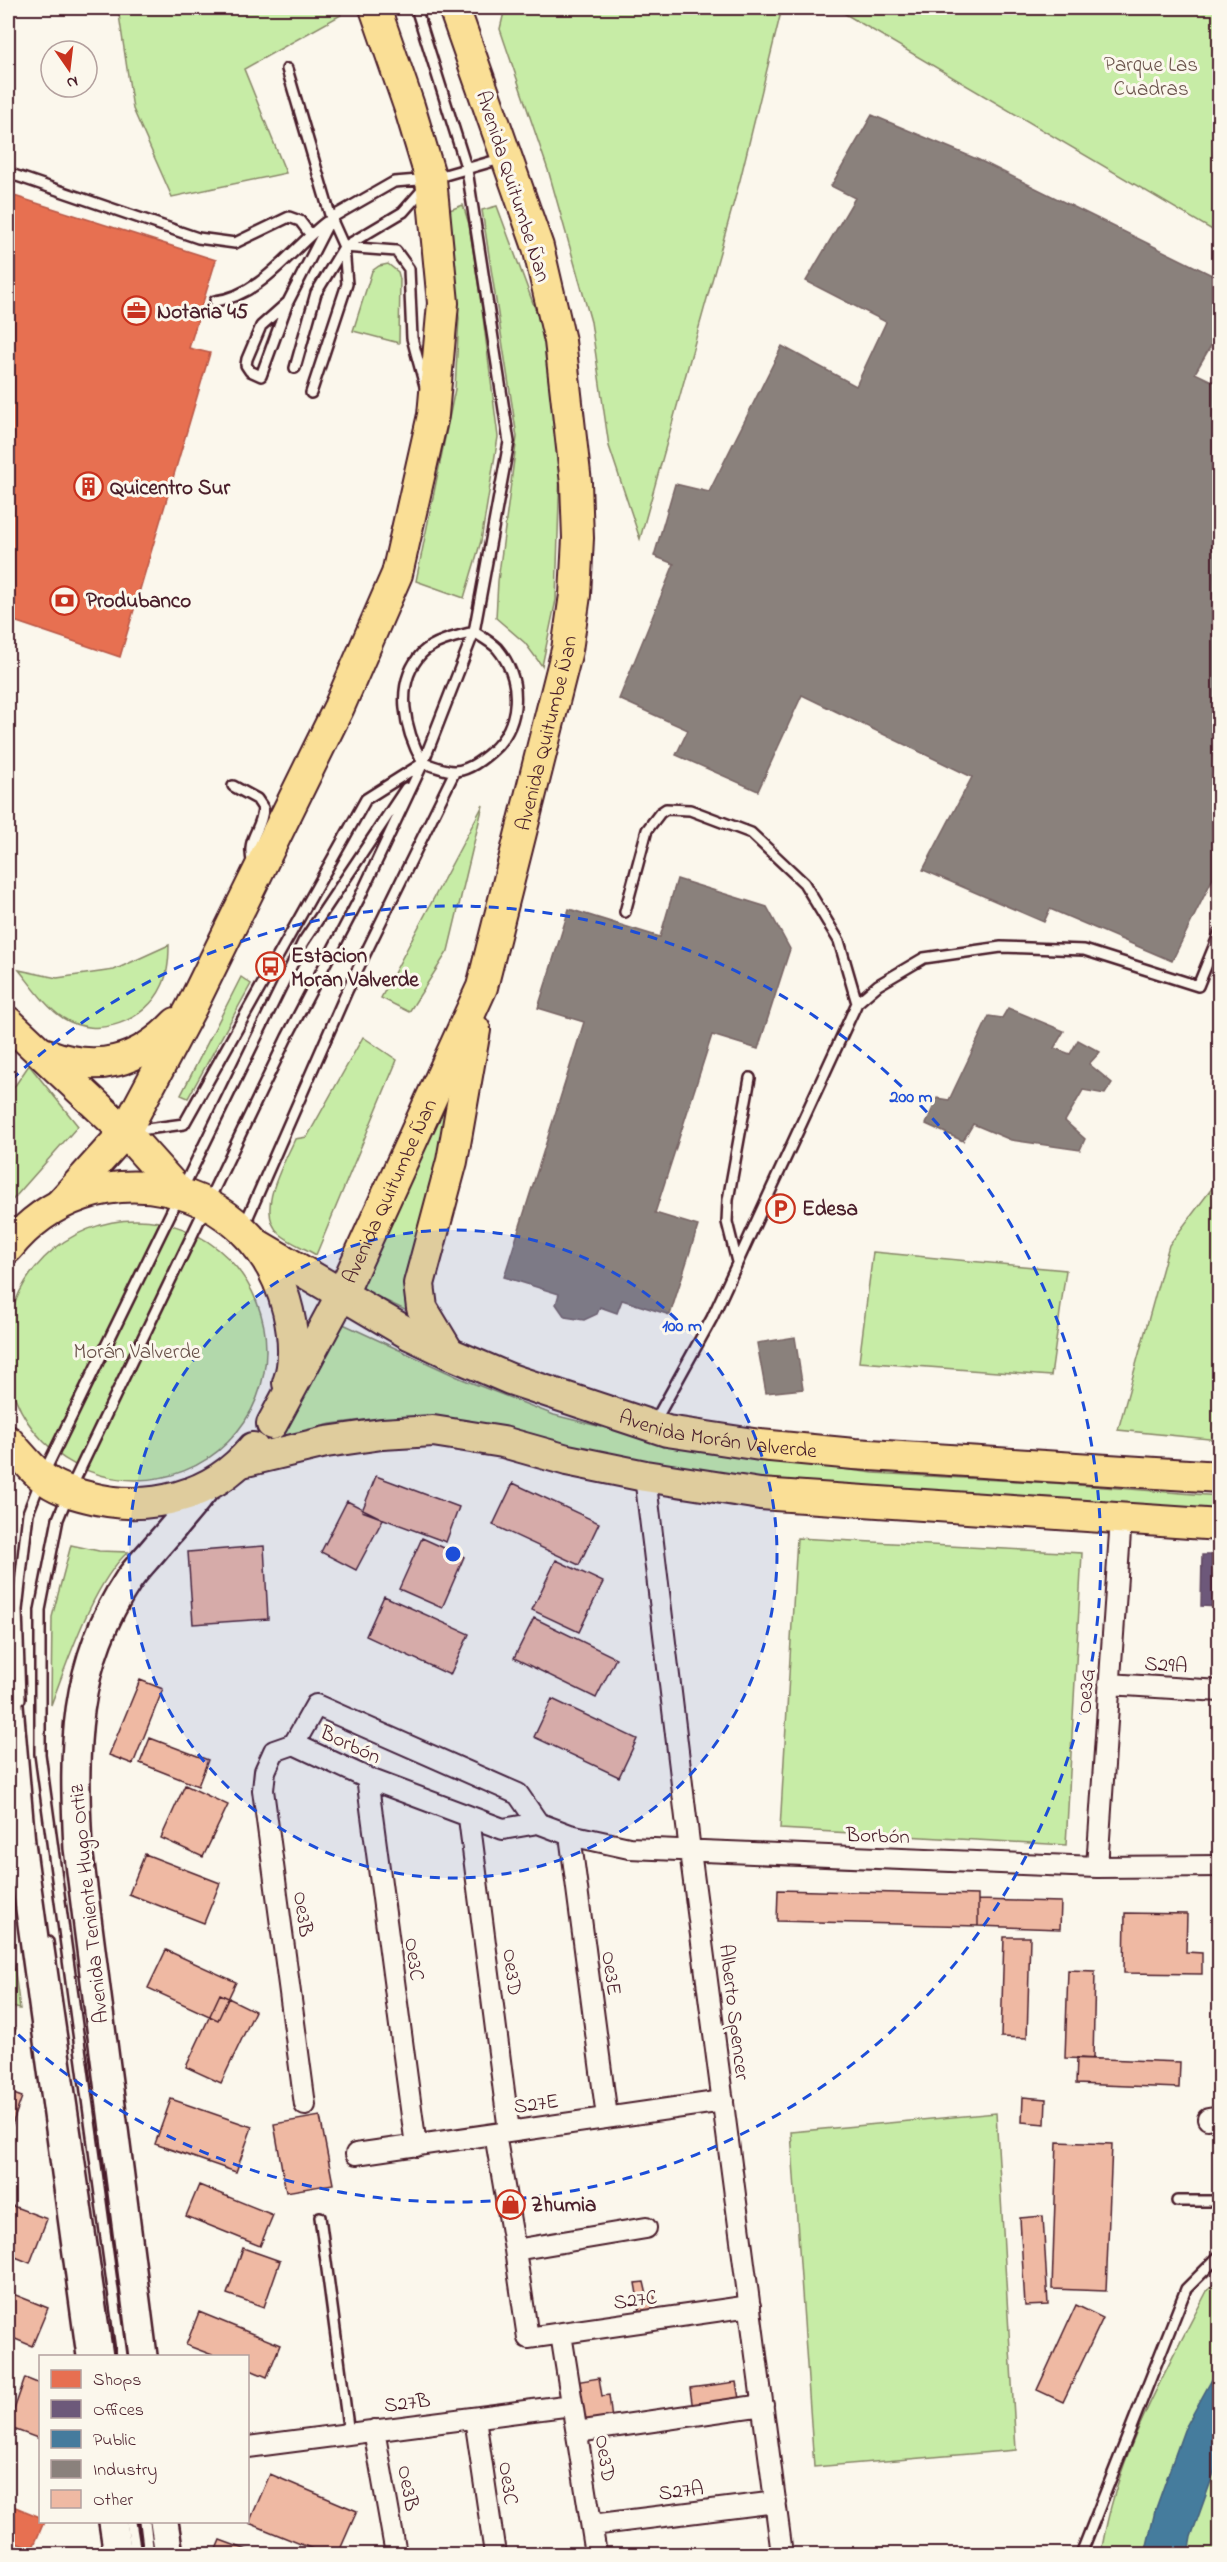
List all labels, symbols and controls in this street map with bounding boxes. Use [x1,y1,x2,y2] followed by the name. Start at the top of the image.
[39,39,99,99] north arrow
[1104,51,1198,105] park label: Parque Las Cuadras
[64,69,80,95] text: N
[467,87,557,286] street label: Avenida Quitumbe Ñan
[120,295,152,327] office icon: Notaria 45
[157,298,248,328] place label: Notaria 45
[73,471,105,503] building icon: Quicentro Sur
[110,474,230,504] place label: Quicentro Sur
[49,584,81,616] bank icon: Produbanco
[86,587,191,617] place label: Produbanco
[509,634,586,834] street label: Avenida Quitumbe Ñan
[291,942,419,996] place label: Estacion Moran Valverde
[254,951,286,983] bus stop icon: Estacion Moran Valverde
[889,1085,933,1111] text: 200 m
[336,1095,446,1289] street label: Avenida Quitumbe Ñan
[765,1192,797,1224] parking icon: Edesa
[802,1195,858,1225] place label: Edesa
[662,1314,702,1340] text: 100 m
[73,1338,201,1368] park label: Morán Valverde
[615,1403,819,1467] street label: Avenida Morán Valverde
[443,1544,463,1564] centre of rings
[1143,1650,1188,1682] street label: S29A
[1070,1668,1104,1715] street label: Oe3G
[314,1718,385,1773] street label: Borbón
[62,1782,119,2025] street label: Avenida Teniente Hugo Ortiz
[844,1821,910,1853] street label: Borbón
[284,1889,320,1939] street label: Oe3B
[395,1936,431,1983] street label: Oe3C
[710,1943,756,2082] street label: Alberto Spencer
[493,1947,529,1998] street label: Oe3D
[592,1949,628,1997] street label: Oe3E
[512,2087,561,2123] street label: S27E
[494,2188,526,2220] shop icon: Zhumia
[531,2191,596,2221] place label: Zhumia
[611,2283,659,2319] street label: S27C
[39,2355,249,2523] legend
[93,2368,141,2394] text: Shops
[382,2386,432,2422] street label: S27B
[93,2398,144,2424] text: Offices
[93,2428,136,2454] text: Public
[586,2433,623,2484] street label: Oe3D
[93,2458,157,2484] text: Industry
[489,2460,525,2507] street label: Oe3C
[388,2463,426,2514] street label: Oe3B
[657,2474,706,2510] street label: S27A
[93,2488,133,2514] text: Other

